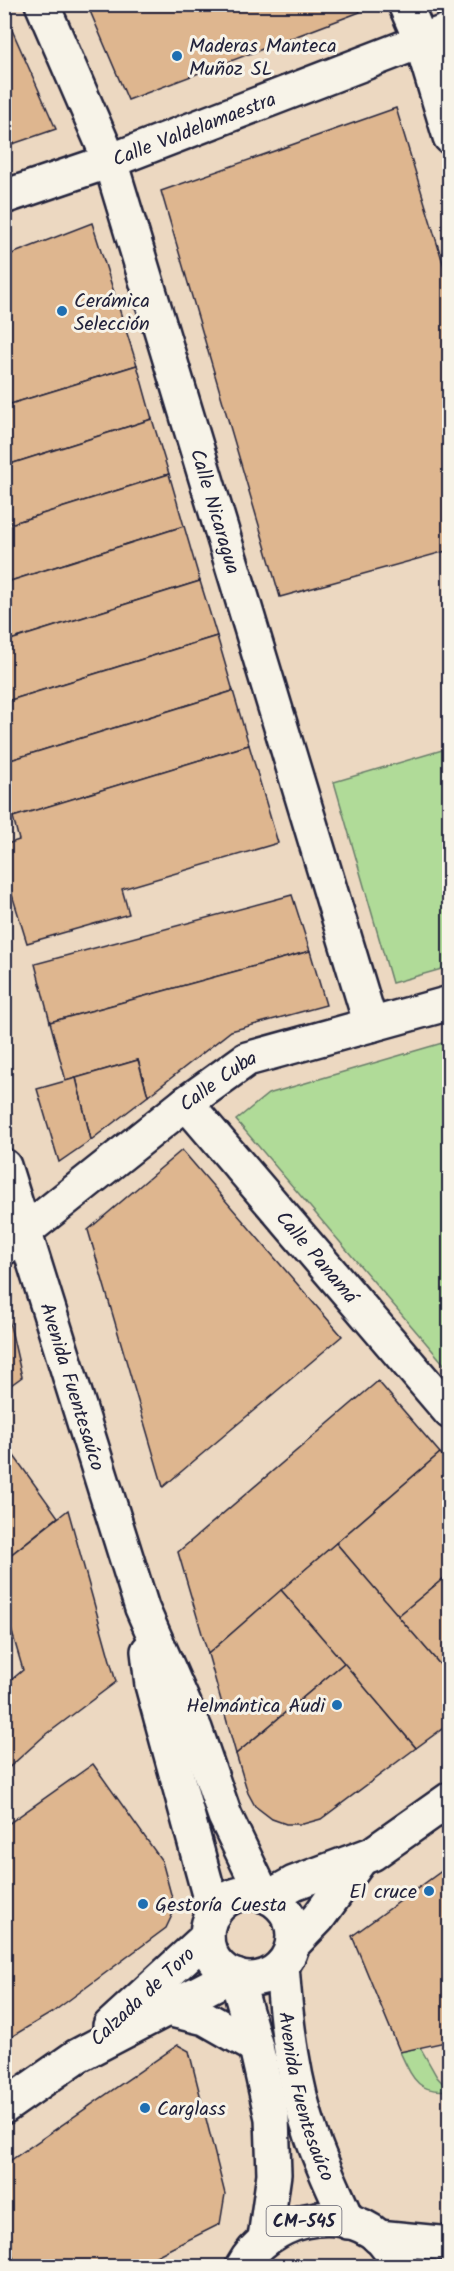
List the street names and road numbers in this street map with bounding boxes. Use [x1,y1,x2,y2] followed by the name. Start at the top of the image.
[108,84,281,177] street label: Calle Valdelamaestra
[180,445,248,578] street label: Calle Nicaragua
[173,1043,260,1121] street label: Calle Cuba
[267,1204,366,1313] street label: Calle Panamá
[30,1299,112,1475] street label: Avenida Fuentesaúco
[83,1940,203,2055] street label: Calzada de Toro
[268,2010,342,2187] street label: Avenida Fuentesaúco
[266,2206,342,2236] road number: CM-545

